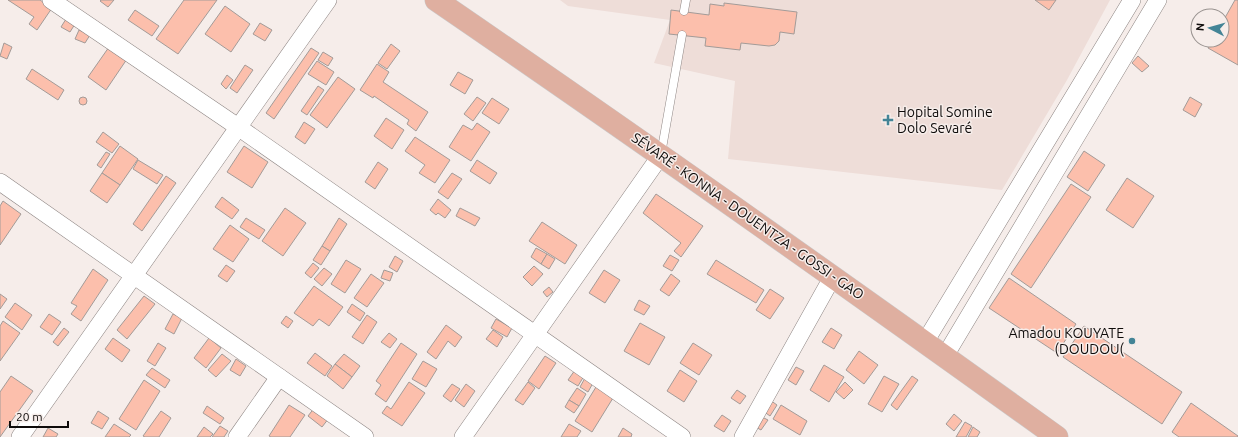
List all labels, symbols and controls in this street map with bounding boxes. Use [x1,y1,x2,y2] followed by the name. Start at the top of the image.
[1190,8,1230,48] north arrow
[1194,22,1206,32] text: N
[897,104,993,136] place label: Hopital Somine Dolo Sevaré
[882,114,894,126] marker: Hopital Somine Dolo Sevaré
[629,128,868,303] street label: SÉVARÉ - KONNA - DOUENTZA - GOSSI - GAO
[1008,325,1125,357] place label: Amadou KOUYATE (DOUDOU(
[1127,336,1137,346] marker: Amadou KOUYATE (DOUDOU(
[10,403,68,429] scale bar
[16,410,43,423] text: 20 m

